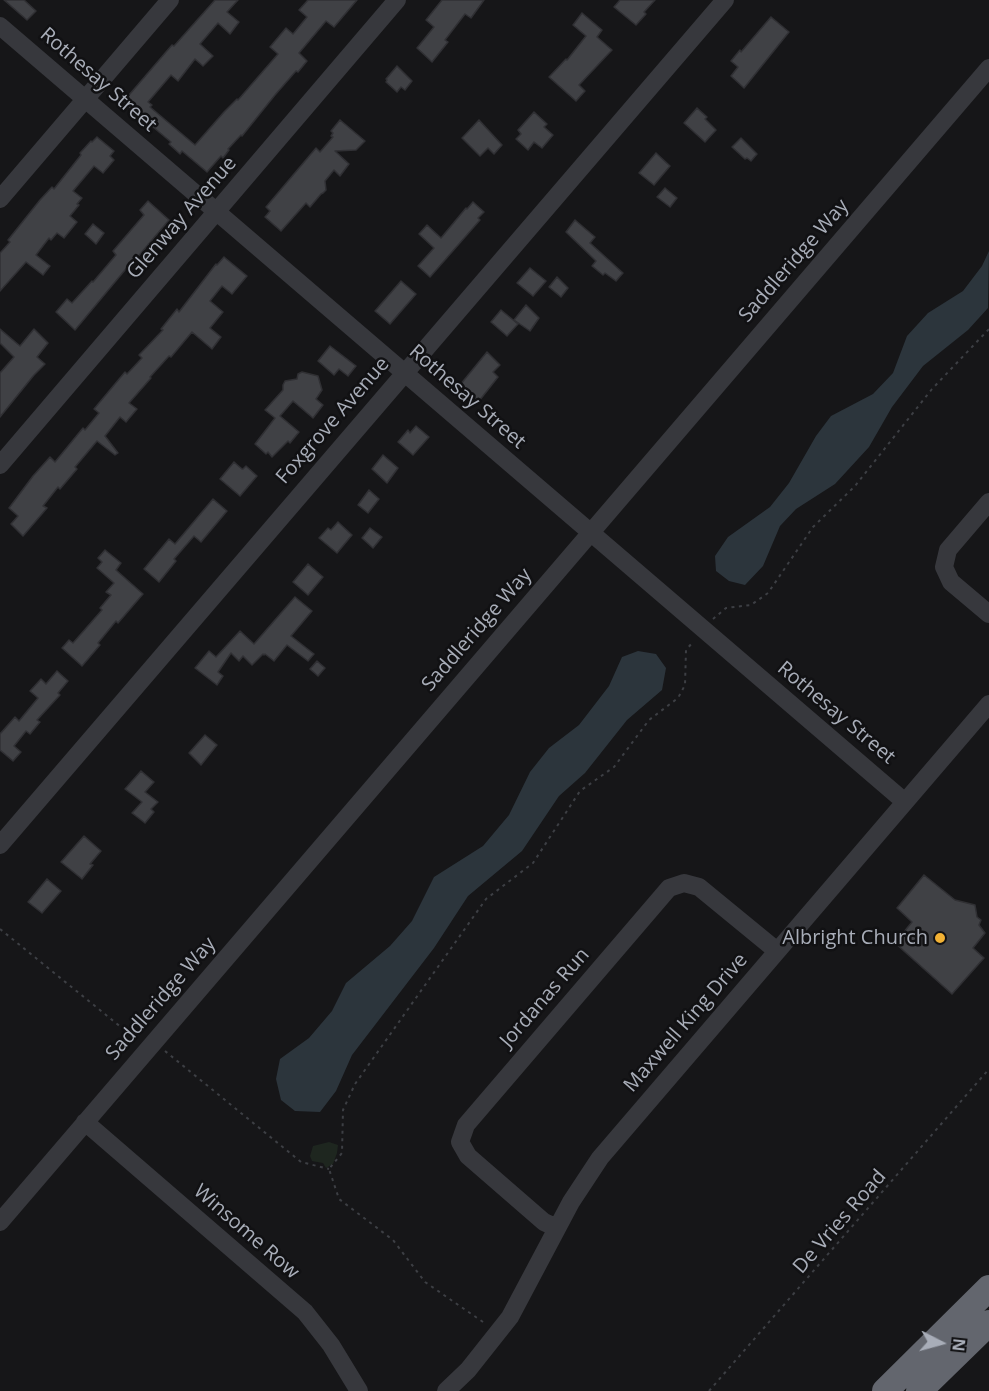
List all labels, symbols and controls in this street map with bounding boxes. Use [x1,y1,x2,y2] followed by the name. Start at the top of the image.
[35,23,161,137] street label: Rothesay Street
[122,152,242,284] street label: Glenway Avenue
[734,195,854,327] street label: Saddleridge Way
[404,340,530,454] street label: Rothesay Street
[271,353,395,489] street label: Foxgrove Avenue
[417,564,537,696] street label: Saddleridge Way
[772,657,900,769] street label: Rothesay Street
[782,926,928,950] place label: Albright Church
[933,931,947,945] marker: Albright Church
[101,933,221,1065] street label: Saddleridge Way
[495,943,595,1053] street label: Jordanas Run
[619,949,753,1097] street label: Maxwell King Drive
[788,1165,892,1279] street label: De Vries Road
[188,1180,304,1284] street label: Winsome Row
[911,1313,971,1373] north arrow
[947,1337,971,1352] text: N

